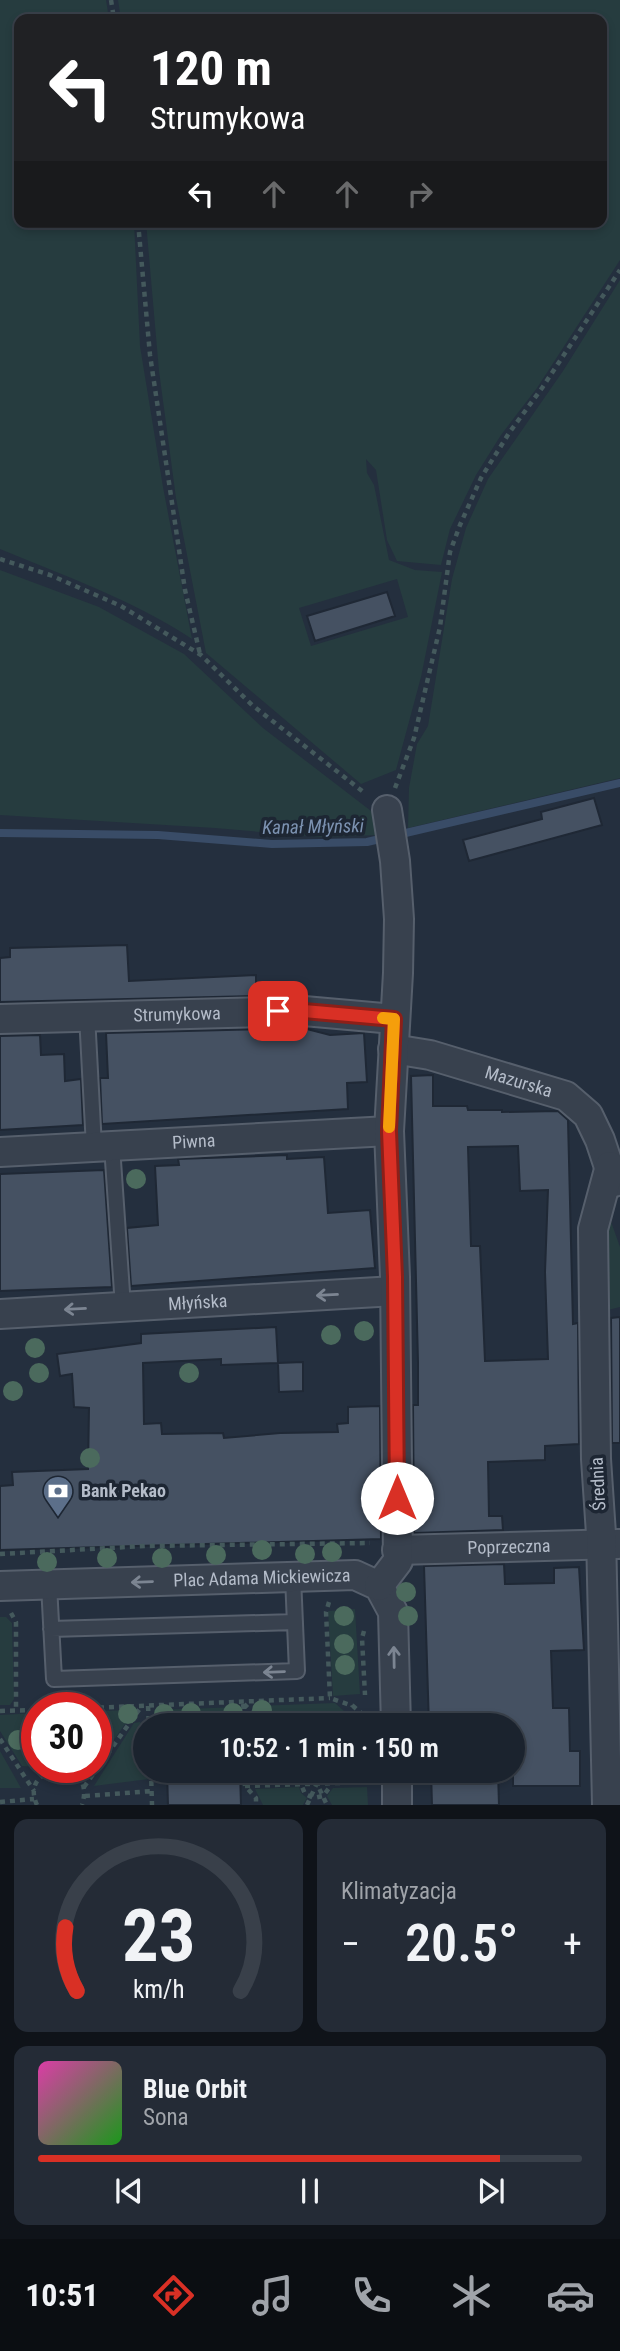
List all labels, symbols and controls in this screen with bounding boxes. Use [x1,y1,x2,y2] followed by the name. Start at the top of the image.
[150,40,272,97] text: 120 m
[35,42,126,133] icon: left
[150,99,305,137] text: Strumykowa
[182,175,220,213] icon: left
[255,175,293,213] icon: ahead
[328,175,366,213] icon: ahead
[401,175,439,213] icon: right
[262,814,365,839] water label: Kanał Młyński
[248,981,308,1041] pin
[259,992,297,1030] icon: arrive
[133,1002,221,1025] street label: Strumykowa
[483,1061,555,1101] street label: Mazurska
[172,1129,216,1153] street label: Piwna
[316,1289,339,1302] one-way arrow
[167,1290,228,1314] street label: Młyńska
[64,1303,87,1316] one-way arrow
[586,1457,609,1511] street label: Średnia
[360,1461,434,1535] position arrow
[41,1474,75,1518] bank icon: Bank Pekao
[81,1480,166,1501] place label: Bank Pekao
[467,1535,551,1558] street label: Poprzeczna
[173,1564,351,1591] street label: Plac Adama Mickiewicza
[131,1575,154,1589] one-way arrow
[388,1646,401,1669] one-way arrow
[263,1665,286,1678] one-way arrow
[21,1692,112,1783] speed limit sign: 30
[219,1733,439,1763] text: 10:52 · 1 min · 150 m
[341,1878,457,1905] text: Klimatyzacja
[122,1894,195,1980] text: 23
[405,1913,518,1974] text: 20.5°
[341,1922,360,1966] text: −
[563,1922,582,1966] text: +
[133,1975,184,2004] text: km/h
[143,2074,247,2104] text: Blue Orbit
[143,2104,189,2131] text: Sona
[110,2172,148,2210] icon: previous
[291,2172,329,2210] icon: pause
[472,2172,510,2210] icon: next
[149,2271,198,2320] icon: directions
[248,2271,297,2320] icon: music
[347,2271,396,2320] icon: phone
[447,2271,496,2320] icon: climate
[546,2271,595,2320] icon: car
[25,2276,99,2314] text: 10:51

